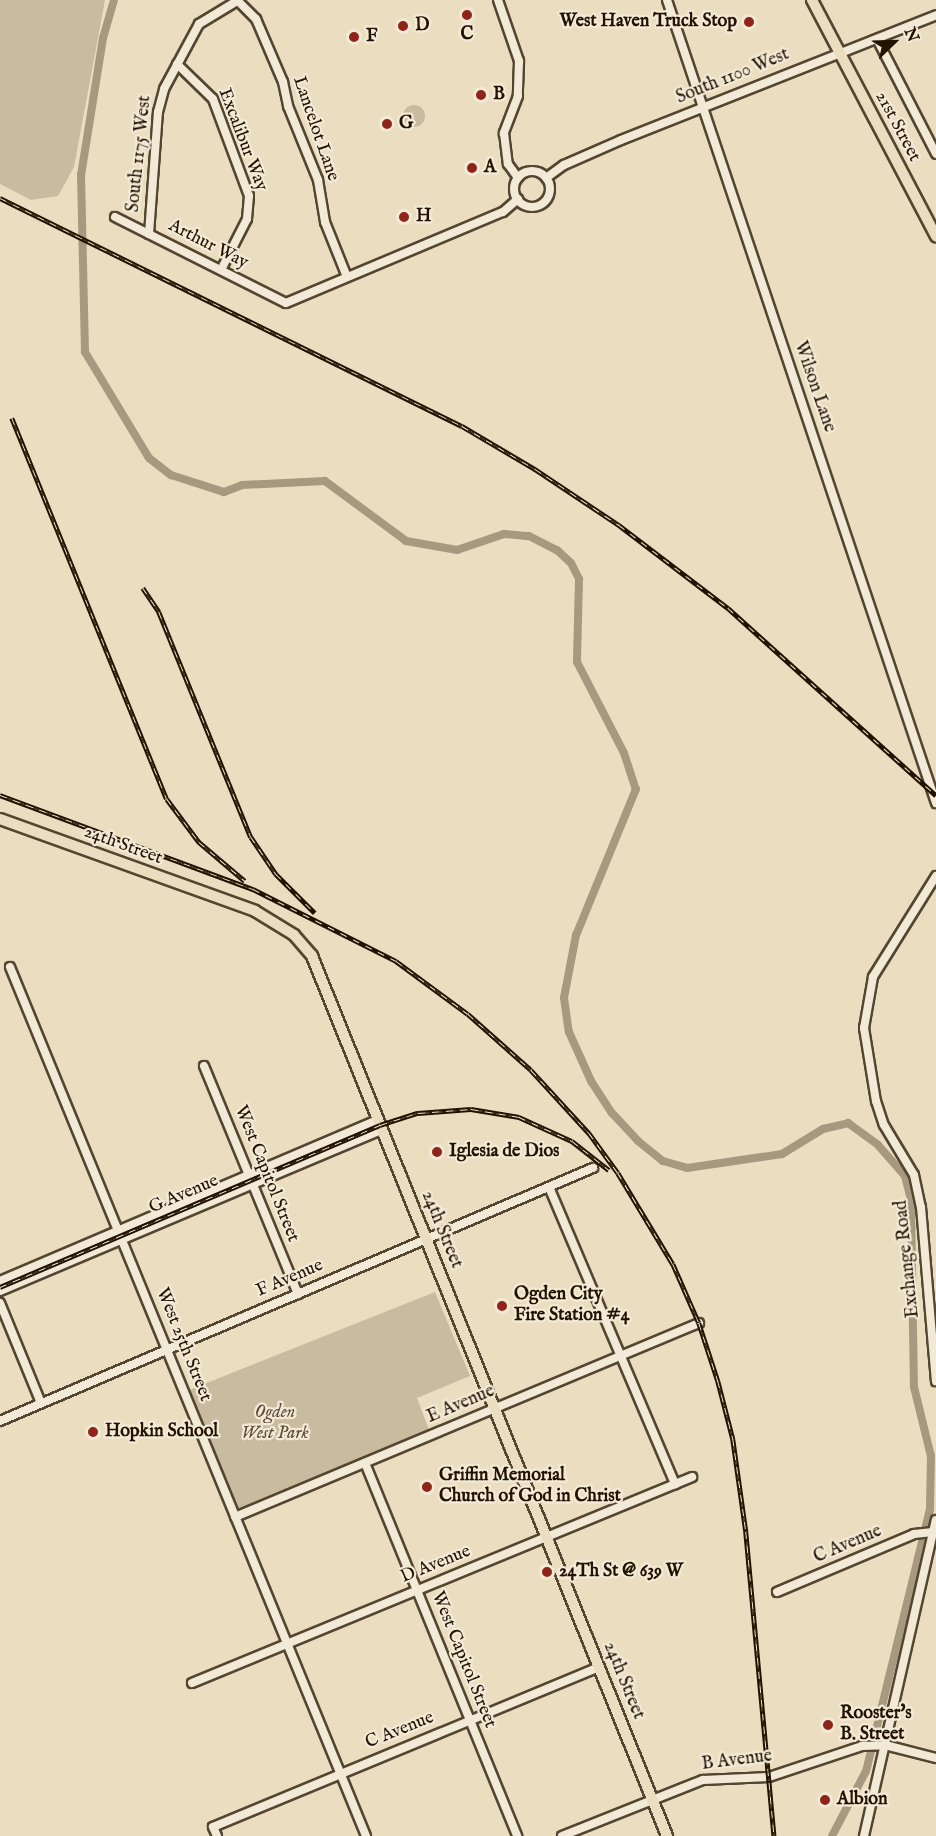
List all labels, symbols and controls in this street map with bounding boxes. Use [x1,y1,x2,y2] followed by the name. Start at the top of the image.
[460,8,474,22] marker: C
[560,11,737,33] place label: West Haven Truck Stop
[864,12,924,72] north arrow
[415,15,429,37] place label: D
[742,15,756,29] marker: West Haven Truck Stop
[396,19,410,33] marker: D
[461,24,473,46] place label: C
[899,25,922,45] text: N
[366,26,377,48] place label: F
[347,30,361,44] marker: F
[673,45,793,109] street label: South 1100 West
[287,74,343,184] street label: Lancelot Lane
[493,84,505,106] place label: B
[213,86,271,194] street label: Excalibur Way
[474,88,488,102] marker: B
[870,88,924,166] street label: 21st Street
[123,95,157,213] street label: South 1175 West
[399,113,413,135] place label: G
[380,117,394,131] marker: G
[484,157,496,179] place label: A
[465,161,479,175] marker: A
[416,206,431,228] place label: H
[397,210,411,224] marker: H
[164,216,252,274] street label: Arthur Way
[788,339,840,435] street label: Wilson Lane
[81,822,165,870] street label: 24th Street
[229,1103,303,1245] street label: West Capitol Street
[449,1141,559,1163] place label: Iglesia de Dios
[430,1145,444,1159] marker: Iglesia de Dios
[146,1171,222,1219] street label: G Avenue
[416,1188,466,1272] street label: 24th Street
[891,1199,925,1319] street label: Exchange Road
[253,1255,327,1303] street label: F Avenue
[150,1285,216,1405] street label: West 25th Street
[514,1285,630,1328] place label: Ogden City Fire Station #4
[495,1299,509,1313] marker: Ogden City Fire Station #4
[424,1381,498,1429] street label: E Avenue
[241,1403,309,1446] park label: Ogden West Park
[105,1421,218,1443] place label: Hopkin School
[86,1425,100,1439] marker: Hopkin School
[439,1466,621,1508] place label: Griffin Memorial Church of God in Christ
[420,1480,434,1494] marker: Griffin Memorial Church of God in Christ
[811,1521,885,1569] street label: C Avenue
[398,1541,474,1589] street label: D Avenue
[559,1561,683,1583] place label: 24Th St @ 639 W
[540,1565,554,1579] marker: 24Th St @ 639 W
[426,1589,500,1731] street label: West Capitol Street
[598,1639,648,1723] street label: 24th Street
[840,1704,912,1746] place label: Rooster's B. Street
[363,1708,437,1754] street label: C Avenue
[821,1718,835,1732] marker: Rooster's B. Street
[701,1746,773,1776] street label: B Avenue
[837,1789,888,1811] place label: Albion
[818,1793,832,1807] marker: Albion

